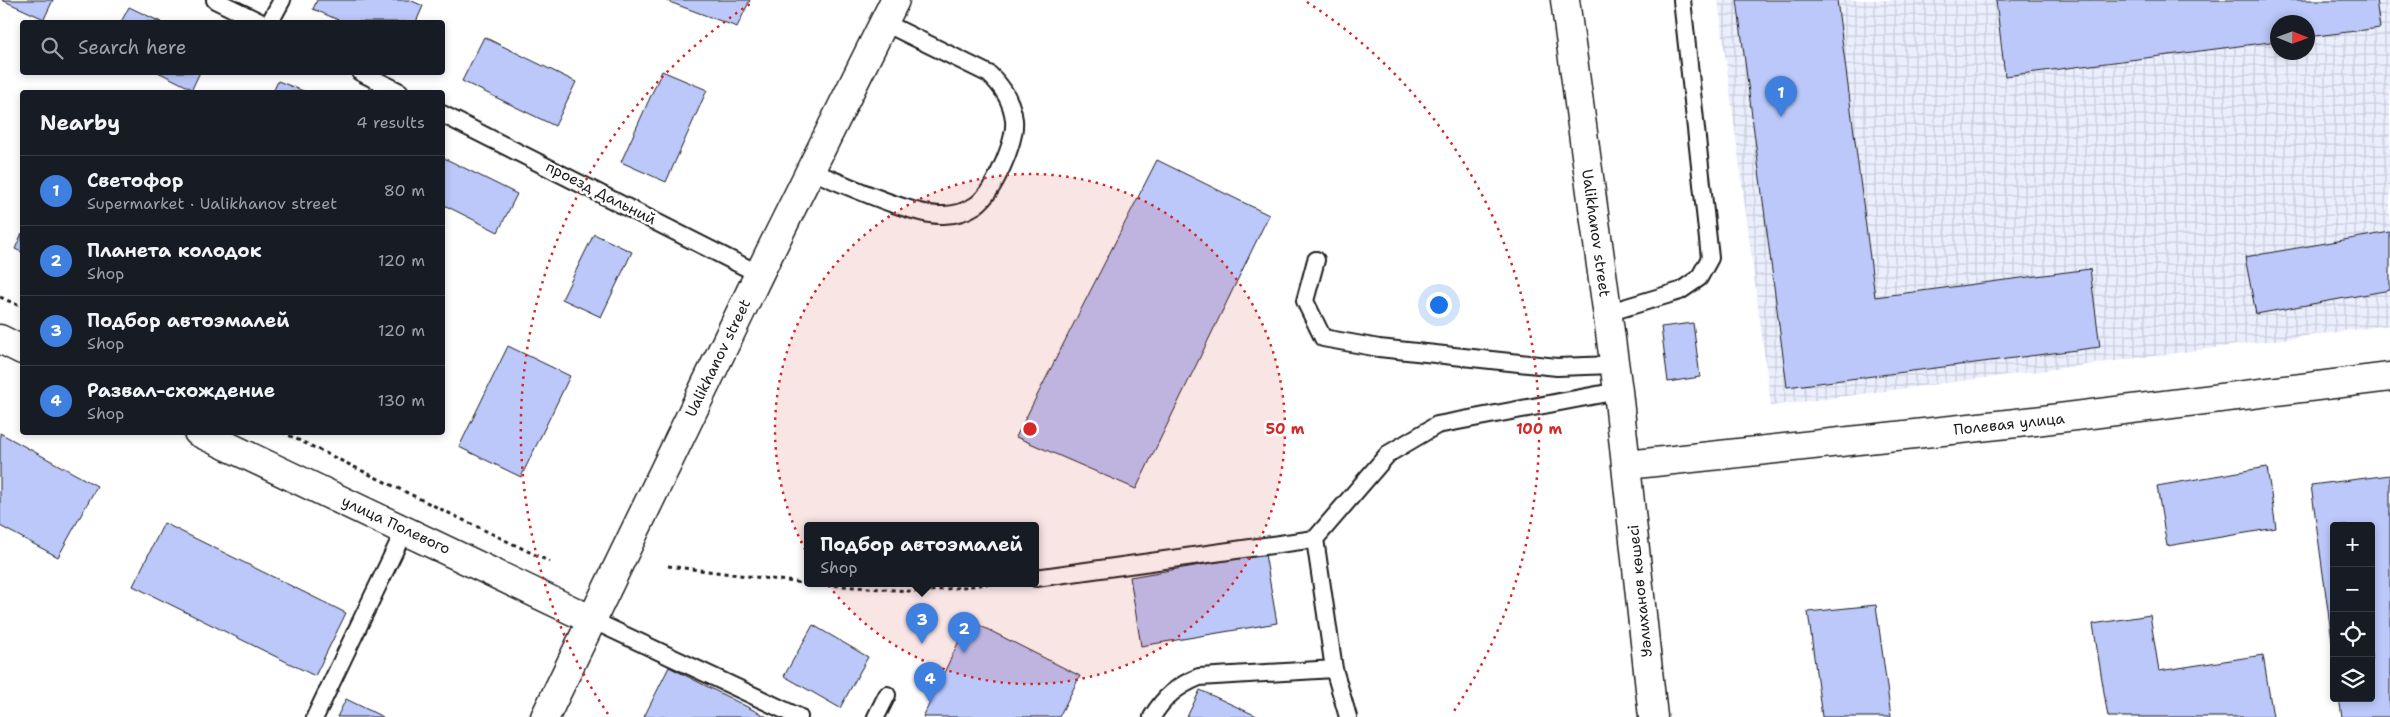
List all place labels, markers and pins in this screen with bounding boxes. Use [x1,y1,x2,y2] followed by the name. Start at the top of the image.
[1765,76,1797,117] pin: 1
[1021,420,1039,438] centre of rings
[906,603,938,644] pin: 3
[948,612,980,653] pin: 2
[914,662,946,703] pin: 4

